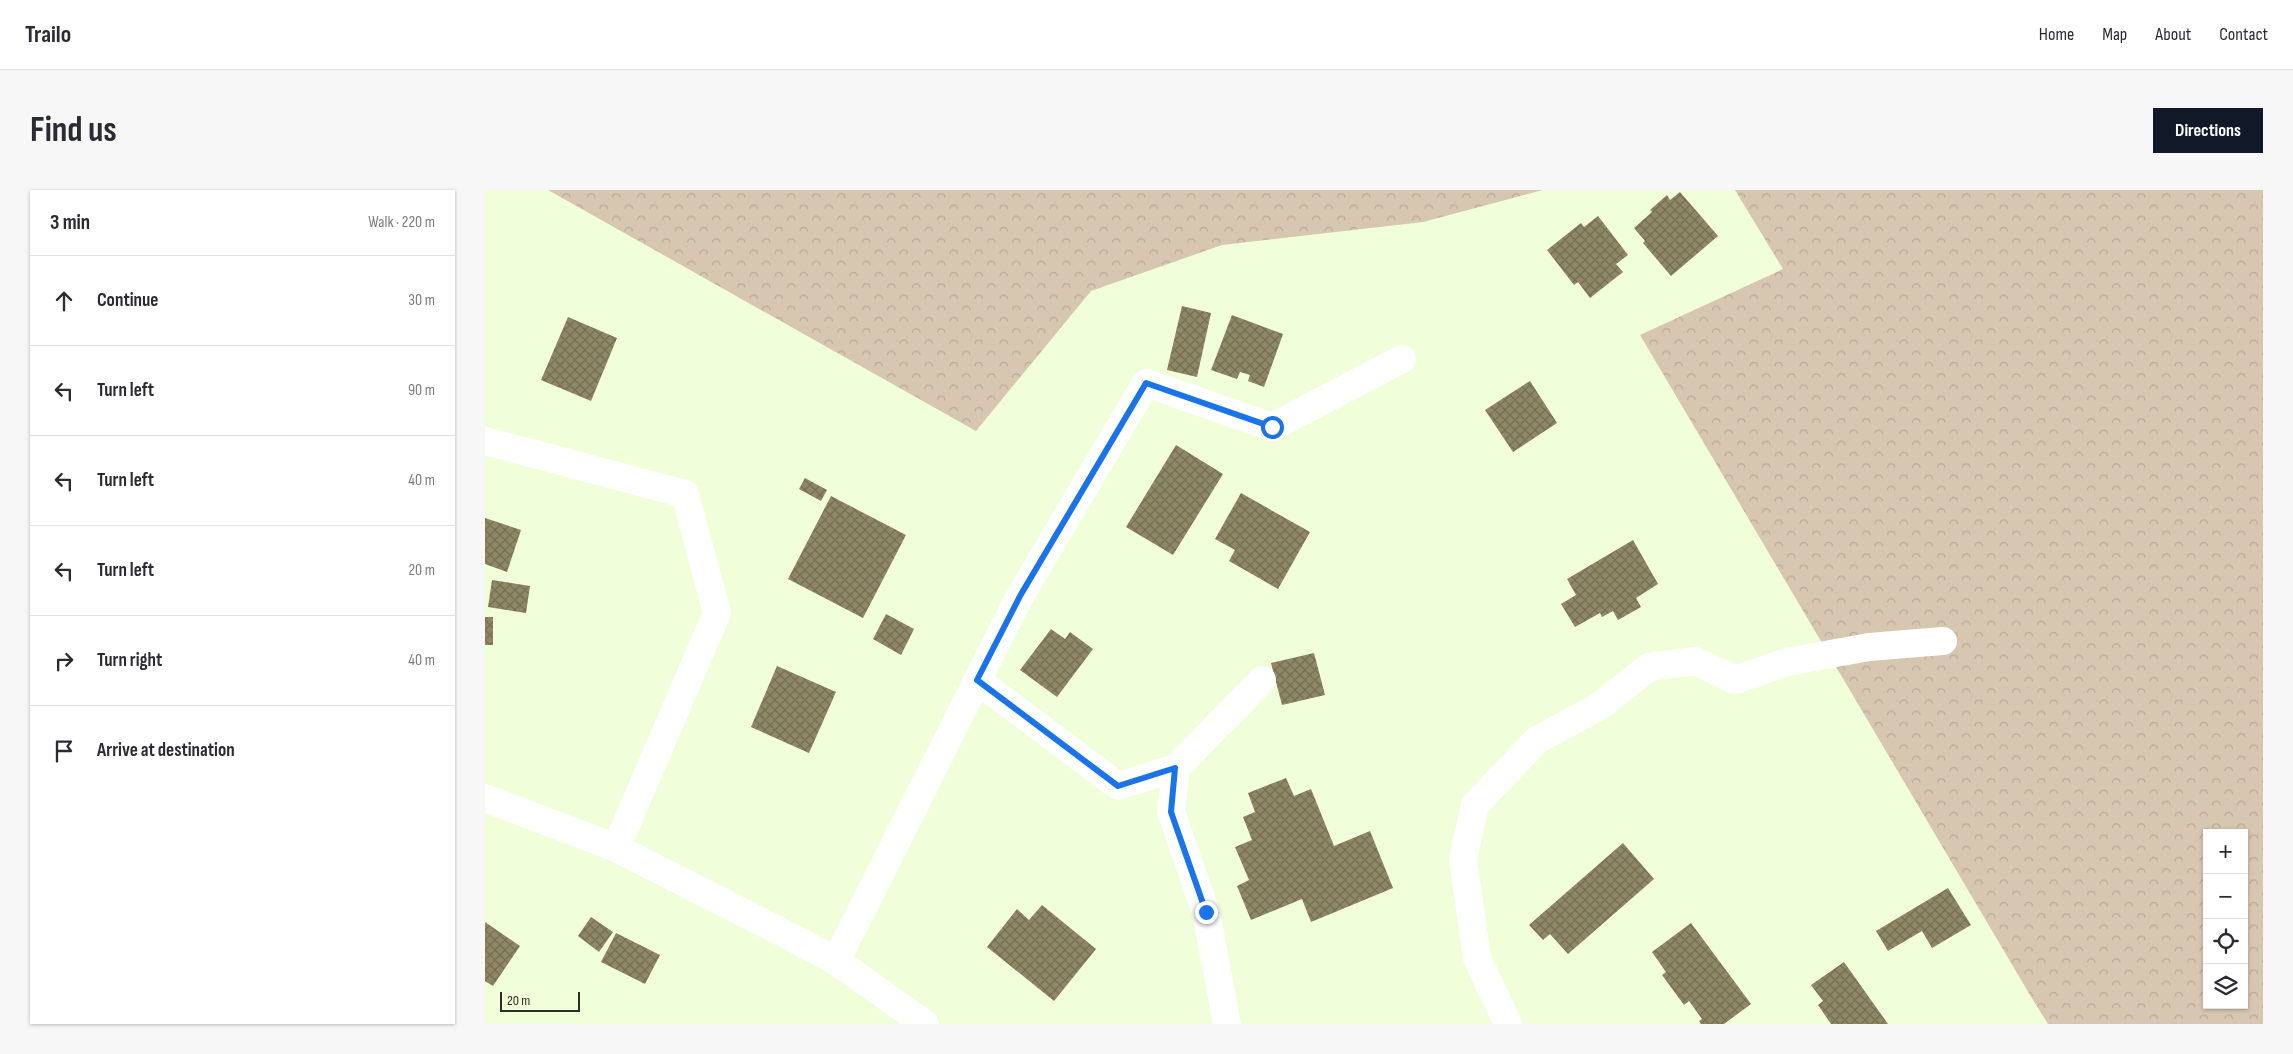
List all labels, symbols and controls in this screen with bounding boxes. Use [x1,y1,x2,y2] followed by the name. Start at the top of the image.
[25,20,71,49] text: Trailo
[2039,24,2074,45] text: Home
[2102,24,2127,45] text: Map
[2155,24,2191,45] text: About
[2219,24,2268,45] text: Contact
[2153,108,2263,153] button: Directions
[30,109,117,152] text: Find us
[50,210,90,235] text: 3 min
[368,213,435,232] text: Walk · 220 m
[50,287,78,315] icon: ahead
[97,289,158,312] text: Continue
[408,291,435,310] text: 30 m
[50,377,78,405] icon: left
[97,379,154,402] text: Turn left
[408,381,435,400] text: 90 m
[1261,416,1284,439] route start
[50,467,78,495] icon: left
[97,469,154,492] text: Turn left
[408,471,435,490] text: 40 m
[50,557,78,585] icon: left
[97,559,154,582] text: Turn left
[408,561,435,580] text: 20 m
[50,647,78,675] icon: right
[97,649,162,672] text: Turn right
[408,651,435,670] text: 40 m
[50,737,78,765] icon: arrive
[97,739,235,762] text: Arrive at destination
[2203,829,2248,1009] map controls
[2203,829,2248,874] button: +
[2203,874,2248,919] button: −
[1195,901,1218,924] route end
[2203,919,2248,964] button: locate
[2203,964,2248,1009] button: layers
[500,989,580,1012] scale bar
[507,992,530,1009] text: 20 m

